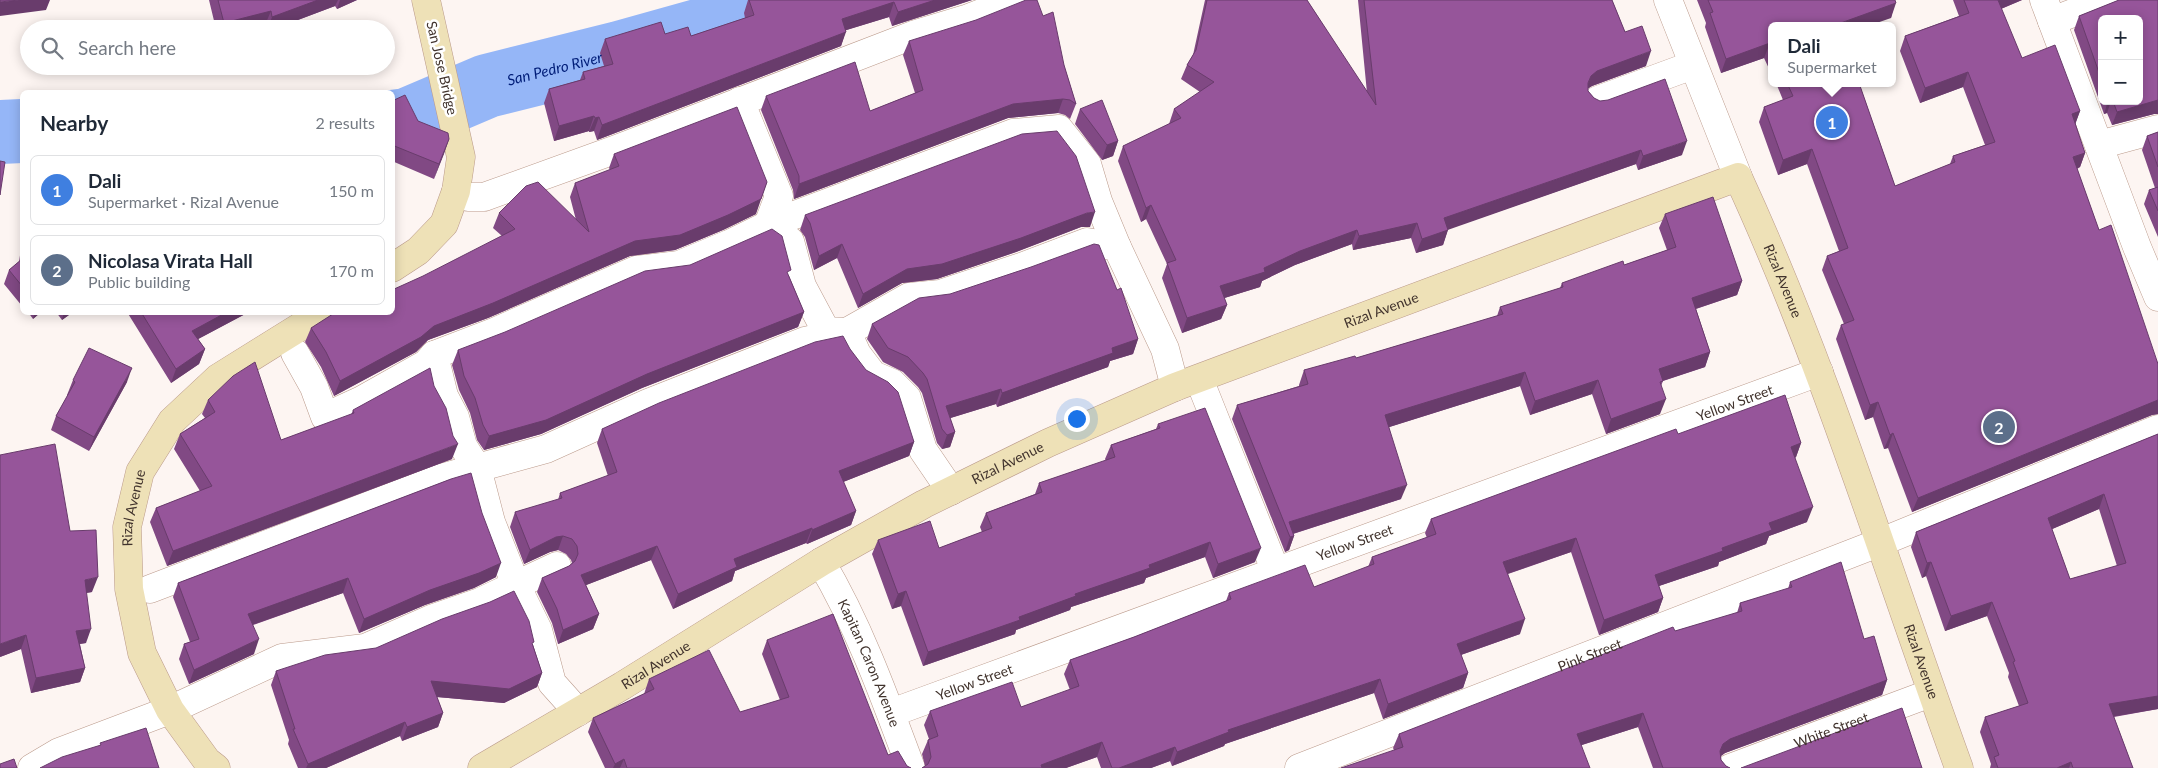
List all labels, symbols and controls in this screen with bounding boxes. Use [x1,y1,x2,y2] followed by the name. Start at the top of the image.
[2098,15,2143,105] map controls
[2098,15,2143,60] button: +
[423,19,462,116] street label: San Jose Bridge
[20,20,395,75] search box
[1768,22,1896,87] popup
[38,34,66,62] icon: search
[1787,34,1821,57] text: Dali
[78,36,176,59] text: Search here
[505,47,605,89] water label: San Pedro River
[1787,57,1877,76] text: Supermarket
[2098,60,2143,105] button: −
[1816,103,1848,141] pin: 1
[40,110,108,135] text: Nearby
[315,113,375,132] text: 2 results
[88,169,121,192] text: Dali
[52,181,62,200] text: 1
[329,181,374,200] text: 150 m
[88,192,279,211] text: Supermarket · Rizal Avenue
[1761,241,1806,320] street label: Rizal Avenue
[88,249,253,272] text: Nicolasa Virata Hall
[52,261,62,280] text: 2
[329,261,374,280] text: 170 m
[88,272,190,291] text: Public building
[1341,288,1421,331] street label: Rizal Avenue
[1694,381,1775,424] street label: Yellow Street
[1064,406,1090,432] your location
[1983,408,2015,446] pin: 2
[968,438,1046,487] street label: Rizal Avenue
[118,468,148,547] street label: Rizal Avenue
[1314,520,1395,564] street label: Yellow Street
[835,596,904,729] street label: Kapitan Caron Avenue
[1901,622,1943,701] street label: Rizal Avenue
[1555,635,1624,675] street label: Pink Street
[618,637,693,692] street label: Rizal Avenue
[934,660,1015,704] street label: Yellow Street
[1791,708,1871,751] street label: White Street

